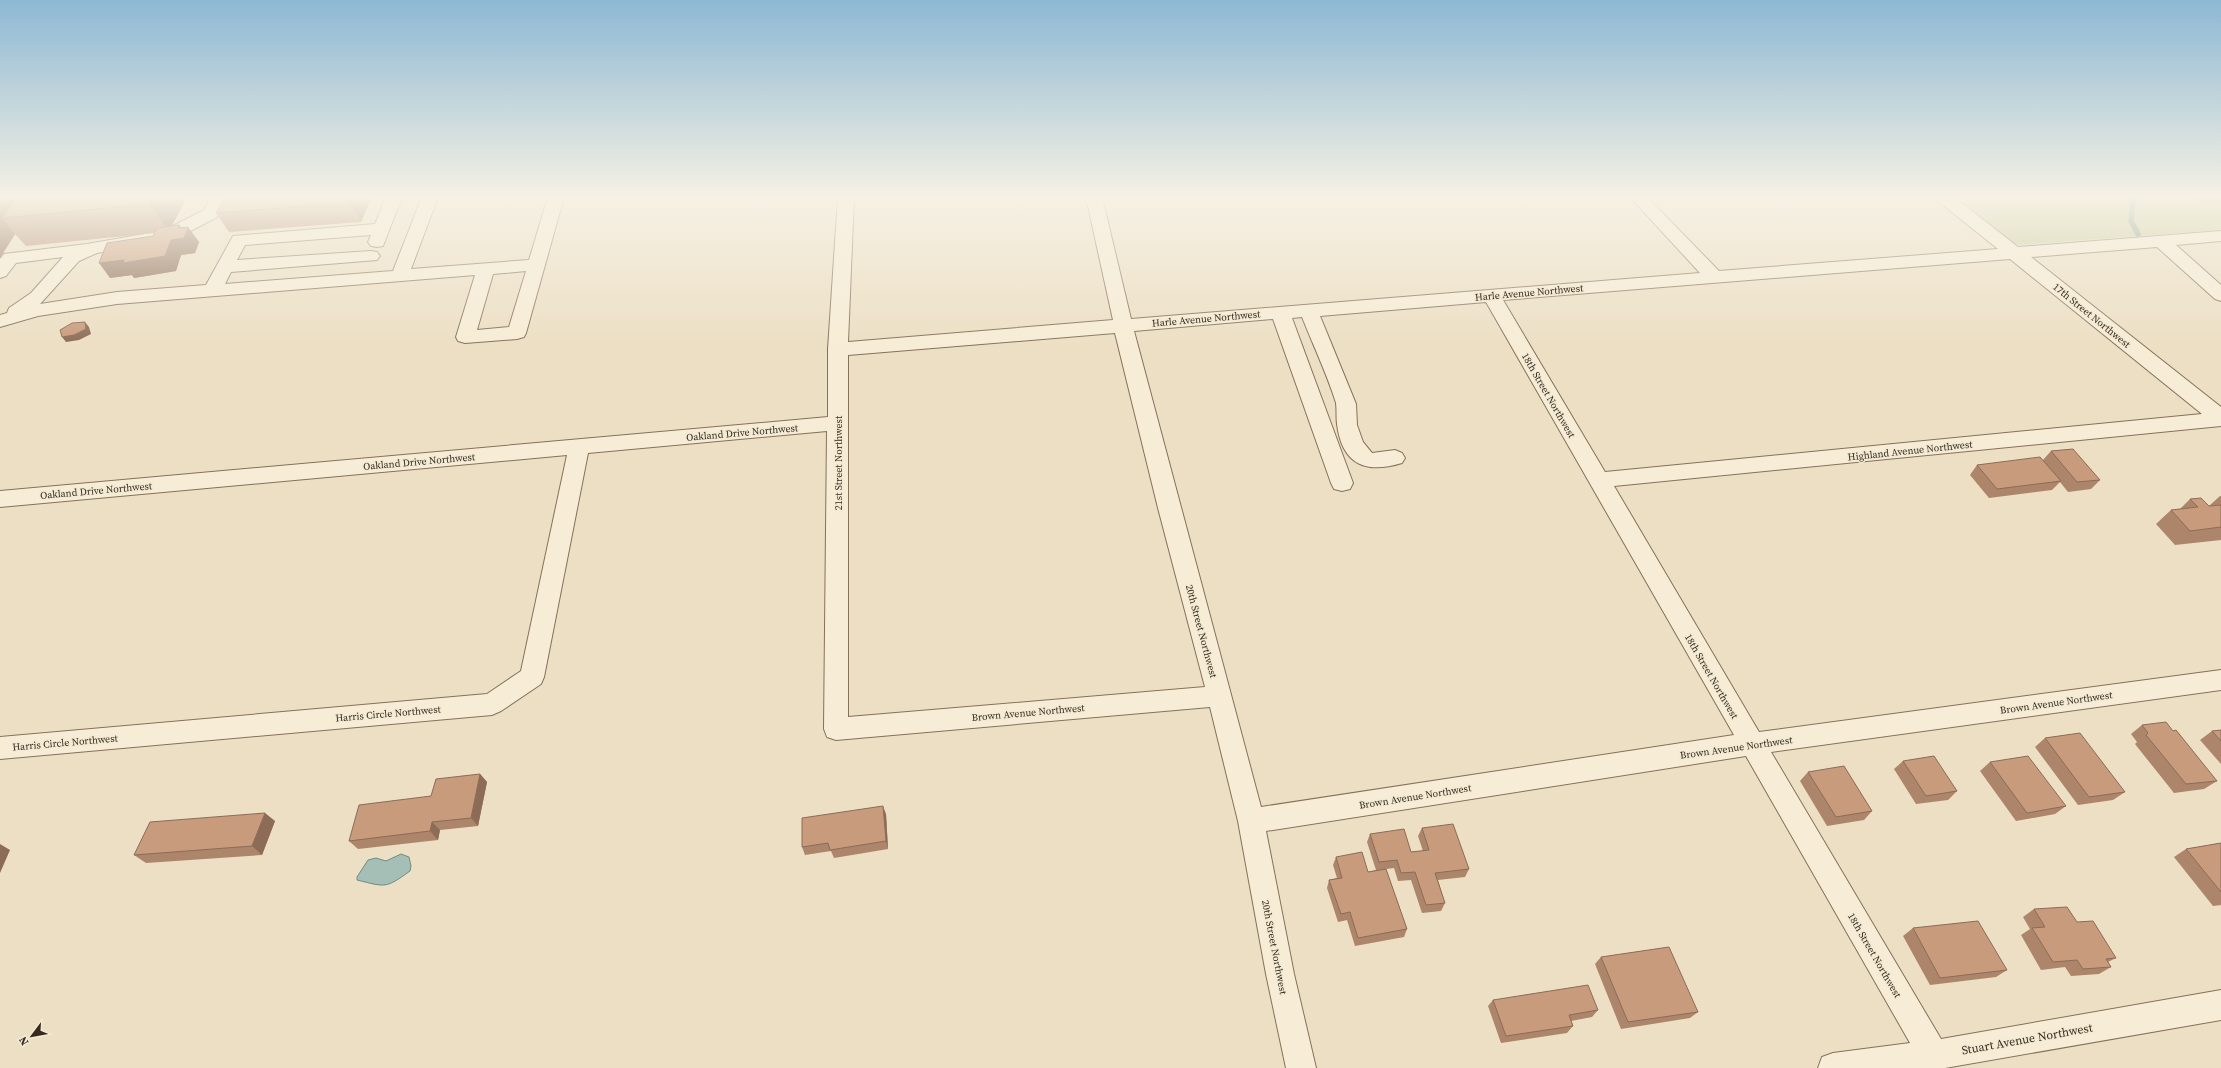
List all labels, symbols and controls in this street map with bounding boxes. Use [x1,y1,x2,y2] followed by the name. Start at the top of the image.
[2050,280,2134,351] street label: 17th Street Northwest
[1474,281,1584,304] street label: Harle Avenue Northwest
[1151,307,1261,330] street label: Harle Avenue Northwest
[1519,350,1579,441] street label: 18th Street Northwest
[832,415,845,510] street label: 21st Street Northwest
[686,421,799,444] street label: Oakland Drive Northwest
[1847,437,1974,464] street label: Highland Avenue Northwest
[363,450,476,473] street label: Oakland Drive Northwest
[40,479,153,502] street label: Oakland Drive Northwest
[1183,583,1220,680] street label: 20th Street Northwest
[1682,631,1742,722] street label: 18th Street Northwest
[1999,688,2114,717] street label: Brown Avenue Northwest
[971,701,1086,724] street label: Brown Avenue Northwest
[335,702,442,725] street label: Harris Circle Northwest
[12,731,119,754] street label: Harris Circle Northwest
[1679,733,1794,762] street label: Brown Avenue Northwest
[1358,781,1473,812] street label: Brown Avenue Northwest
[1259,899,1290,996] street label: 20th Street Northwest
[1845,910,1905,1001] street label: 18th Street Northwest
[12,1016,52,1056] north arrow
[1960,1020,2094,1058] street label: Stuart Avenue Northwest
[15,1034,32,1048] text: N

